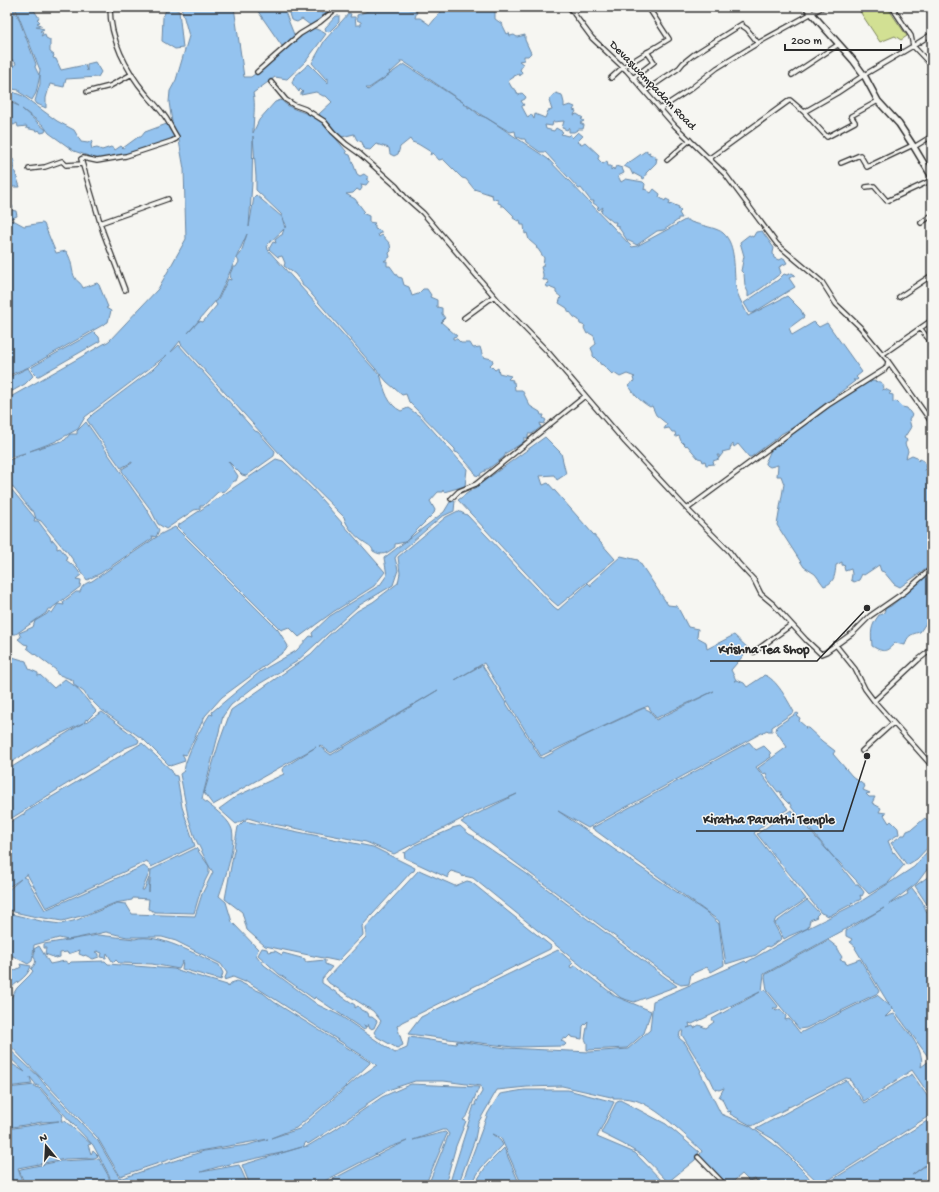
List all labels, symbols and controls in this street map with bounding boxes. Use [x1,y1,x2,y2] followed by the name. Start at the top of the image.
[785,26,901,52] scale bar
[791,35,822,49] text: 200 m
[605,38,699,134] street label: Devaswampadam Road
[710,636,817,661] callout: Krishna Tea Shop
[718,643,810,659] text: Krishna Tea Shop
[696,806,843,831] callout: Kiratha Parvathi Temple
[702,813,836,829] text: Kiratha Parvathi Temple
[26,1126,66,1166] north arrow
[38,1132,49,1145] text: N

